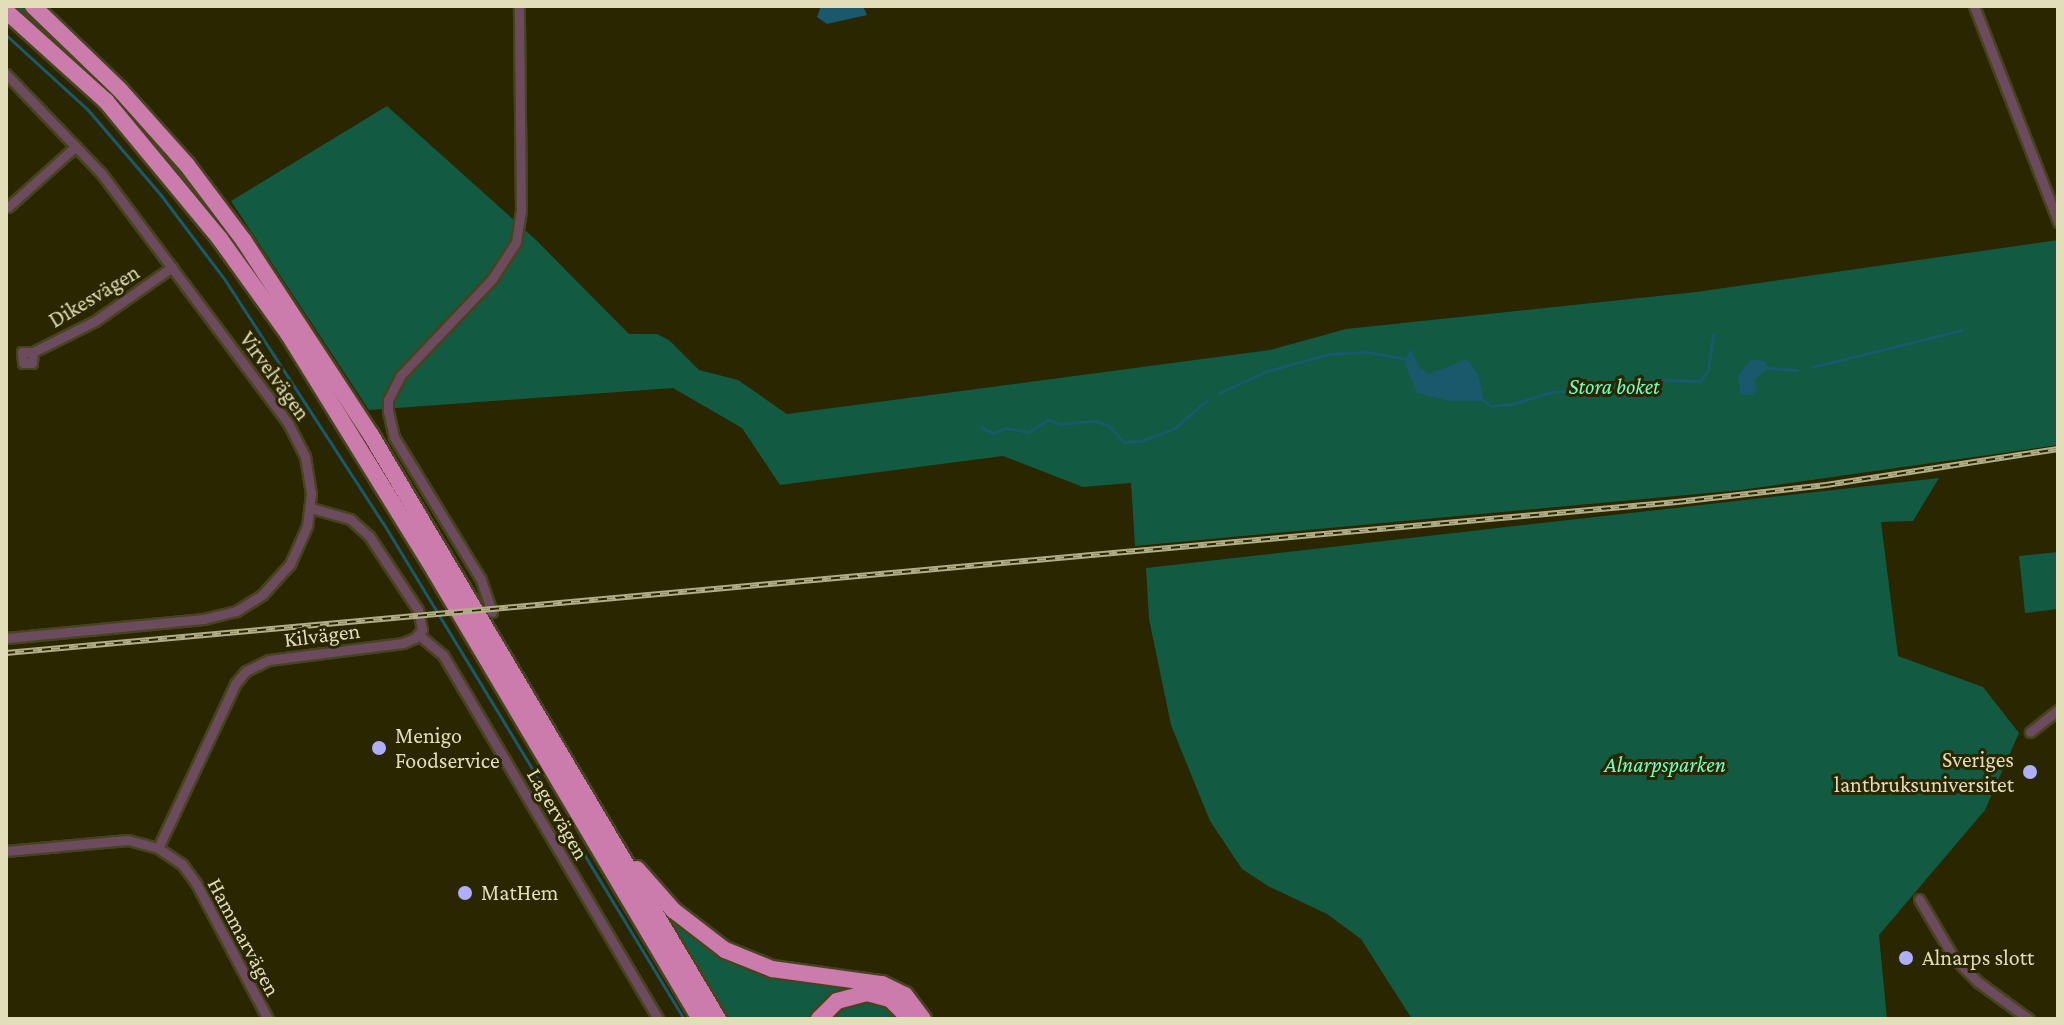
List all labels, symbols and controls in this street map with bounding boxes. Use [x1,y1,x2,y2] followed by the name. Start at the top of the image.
[44,259,144,333] street label: Dikesvägen
[234,326,316,426] street label: Virvelvägen
[1568,374,1660,400] park label: Stora boket
[282,617,362,653] street label: Kilvägen
[395,722,500,774] place label: Menigo Foodservice
[370,739,388,757] marker: Menigo Foodservice
[1834,746,2014,798] place label: Sveriges lantbruksuniversitet
[1604,752,1726,778] park label: Alnarpsparken
[521,763,595,865] street label: Lagervägen
[2021,763,2039,781] marker: Sveriges lantbruksuniversitet
[202,873,286,1001] street label: Hammarvägen
[481,880,559,906] place label: MatHem
[456,884,474,902] marker: MatHem
[1922,945,2034,971] place label: Alnarps slott
[1897,949,1915,967] marker: Alnarps slott

